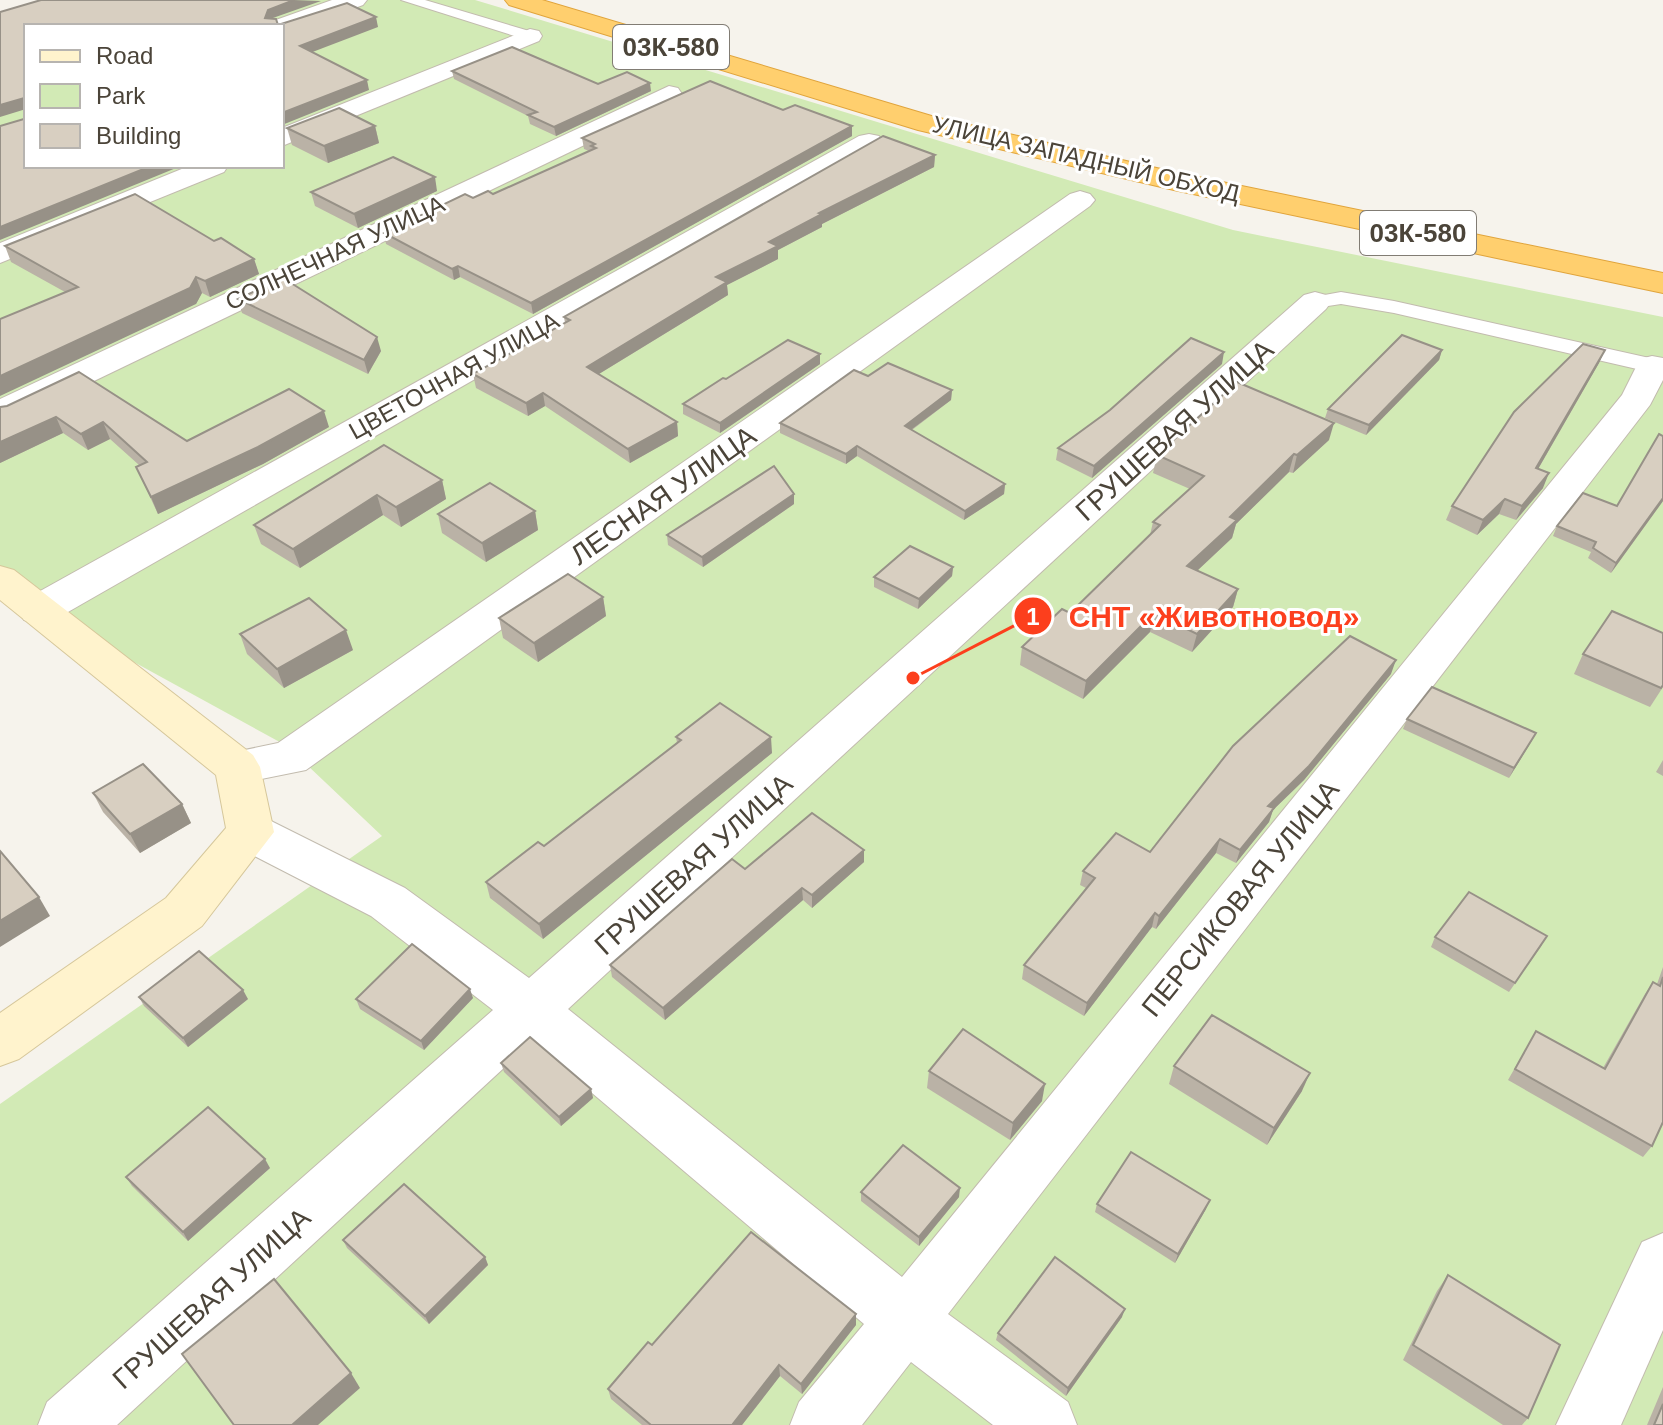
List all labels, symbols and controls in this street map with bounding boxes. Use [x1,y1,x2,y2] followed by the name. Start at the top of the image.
[24,24,284,168] legend
[613,25,729,69] road number: 03К-580
[96,42,153,69] text: Road
[96,82,146,109] text: Park
[930,110,1242,207] street label: УЛИЦА ЗАПАДНЫЙ ОБХОД
[96,122,181,149] text: Building
[221,190,449,315] street label: СОЛНЕЧНАЯ УЛИЦА
[1360,211,1476,255] road number: 03К-580
[344,307,564,445] street label: ЦВЕТОЧНАЯ УЛИЦА
[1069,333,1280,527] street label: ГРУШЕВАЯ УЛИЦА
[565,420,762,571] street label: ЛЕСНАЯ УЛИЦА
[1013,589,1376,643] callout: СНТ «Животновод»
[1069,600,1359,633] text: СНТ «Животновод»
[1026,603,1040,630] text: 1
[588,767,799,961] street label: ГРУШЕВАЯ УЛИЦА
[1136,774,1345,1022] street label: ПЕРСИКОВАЯ УЛИЦА
[106,1201,317,1395] street label: ГРУШЕВАЯ УЛИЦА

